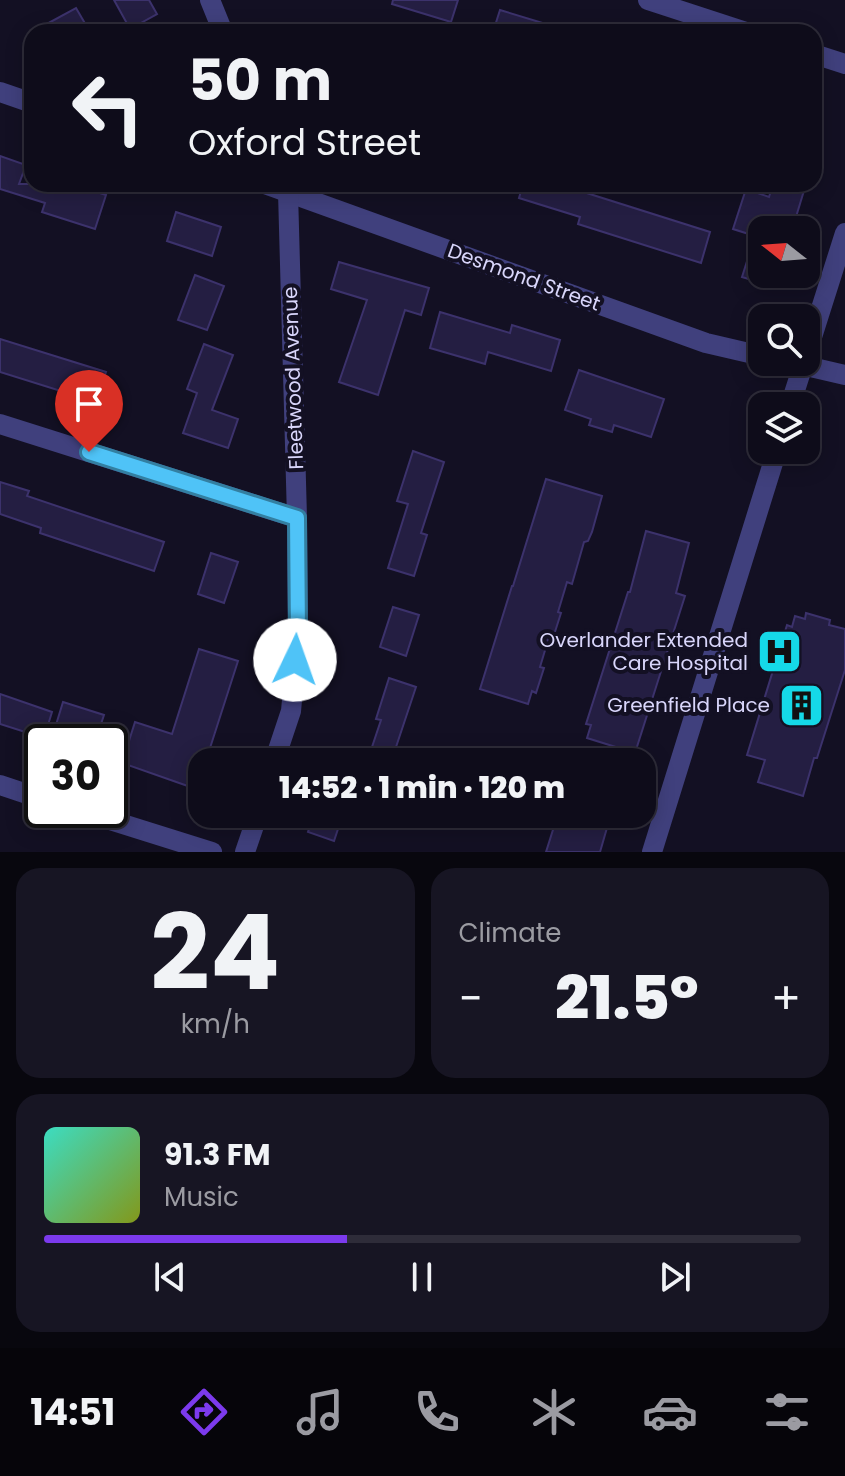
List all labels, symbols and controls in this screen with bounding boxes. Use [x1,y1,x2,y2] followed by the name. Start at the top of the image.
[188,41,332,120] text: 50 m
[56,56,160,160] icon: left
[188,117,421,168] text: Oxford Street
[748,216,820,288] north arrow
[748,216,820,464] map controls
[444,236,604,318] street label: Desmond Street
[276,286,310,470] street label: Fleetwood Avenue
[748,304,820,376] button: search
[55,370,123,452] pin
[67,382,111,426] icon: arrive
[748,392,820,464] button: layers
[253,618,337,702] position arrow
[539,626,748,677] place label: Overlander Extended Care Hospital
[755,627,803,675] hospital icon: Overlander Extended Care Hospital
[777,681,825,729] building icon: Greenfield Place
[607,691,770,719] place label: Greenfield Place
[24,724,128,828] speed limit sign: 30
[279,766,565,809] text: 14:52 · 1 min · 120 m
[150,880,280,1025] text: 24
[459,915,561,951] text: Climate
[555,956,699,1040] text: 21.5°
[459,968,483,1029] text: −
[771,968,801,1029] text: +
[181,1006,250,1042] text: km/h
[164,1133,271,1176] text: 91.3 FM
[164,1179,239,1215] text: Music
[148,1255,192,1299] icon: previous
[400,1255,444,1299] icon: pause
[653,1255,697,1299] icon: next
[176,1384,232,1440] icon: directions
[292,1384,348,1440] icon: music
[409,1384,465,1440] icon: phone
[526,1384,582,1440] icon: climate
[642,1384,698,1440] icon: car
[759,1384,815,1440] icon: filters
[30,1387,115,1438] text: 14:51

